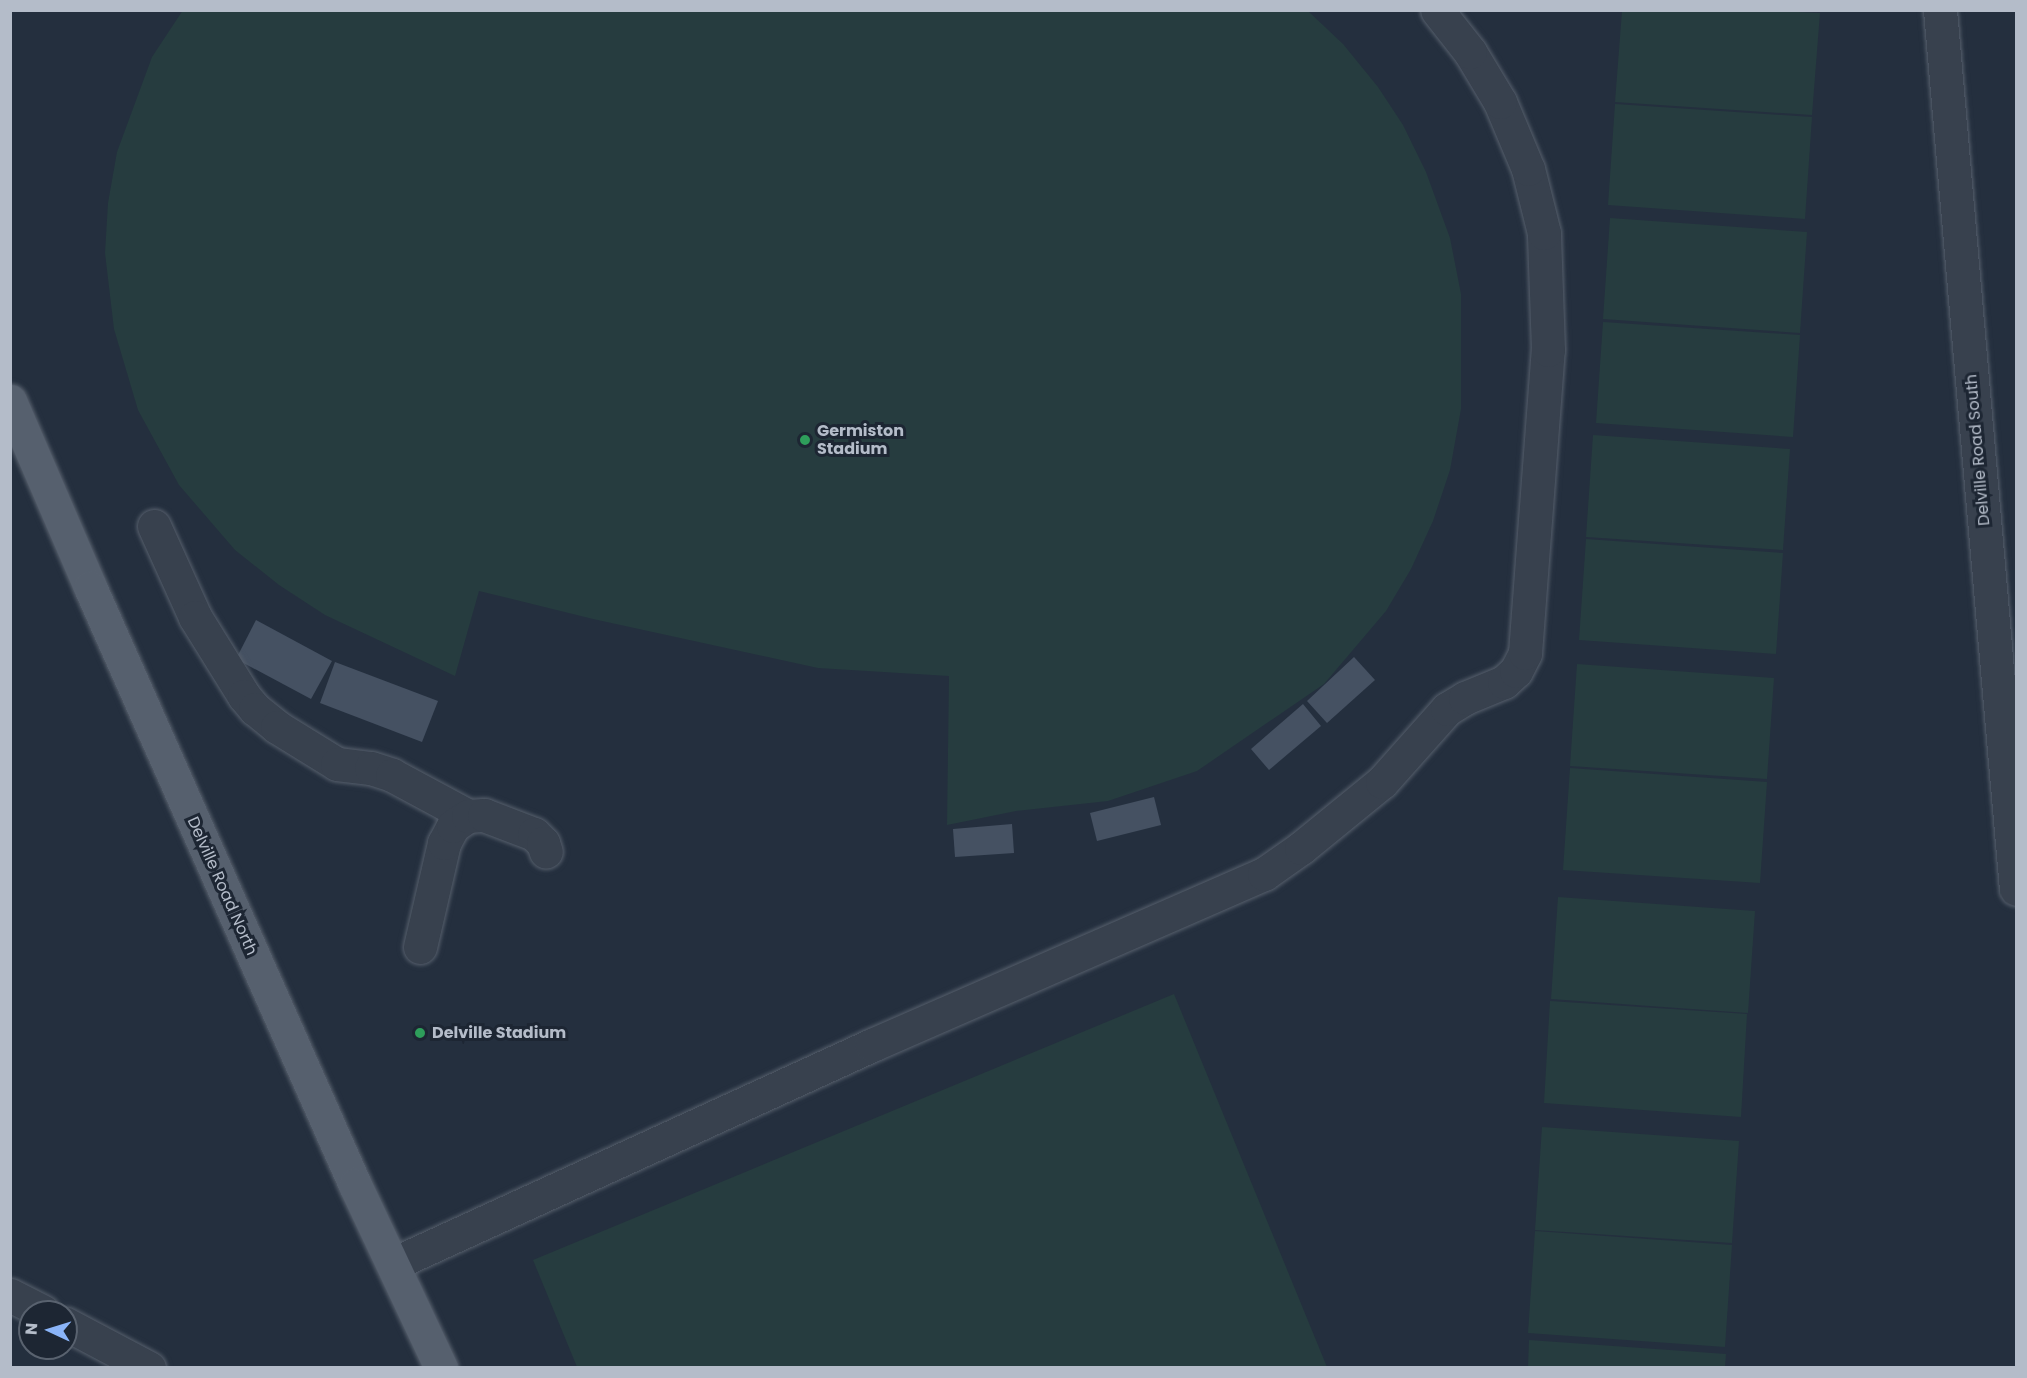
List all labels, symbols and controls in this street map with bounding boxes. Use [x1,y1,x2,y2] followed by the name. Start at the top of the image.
[1962,373,1994,527] street label: Delville Road South
[817,421,904,459] place label: Germiston Stadium
[798,433,812,447] marker: Germiston Stadium
[183,814,261,958] street label: Delville Road North
[432,1023,566,1043] place label: Delville Stadium
[413,1026,427,1040] marker: Delville Stadium
[18,1300,78,1360] north arrow
[20,1322,43,1336] text: N

